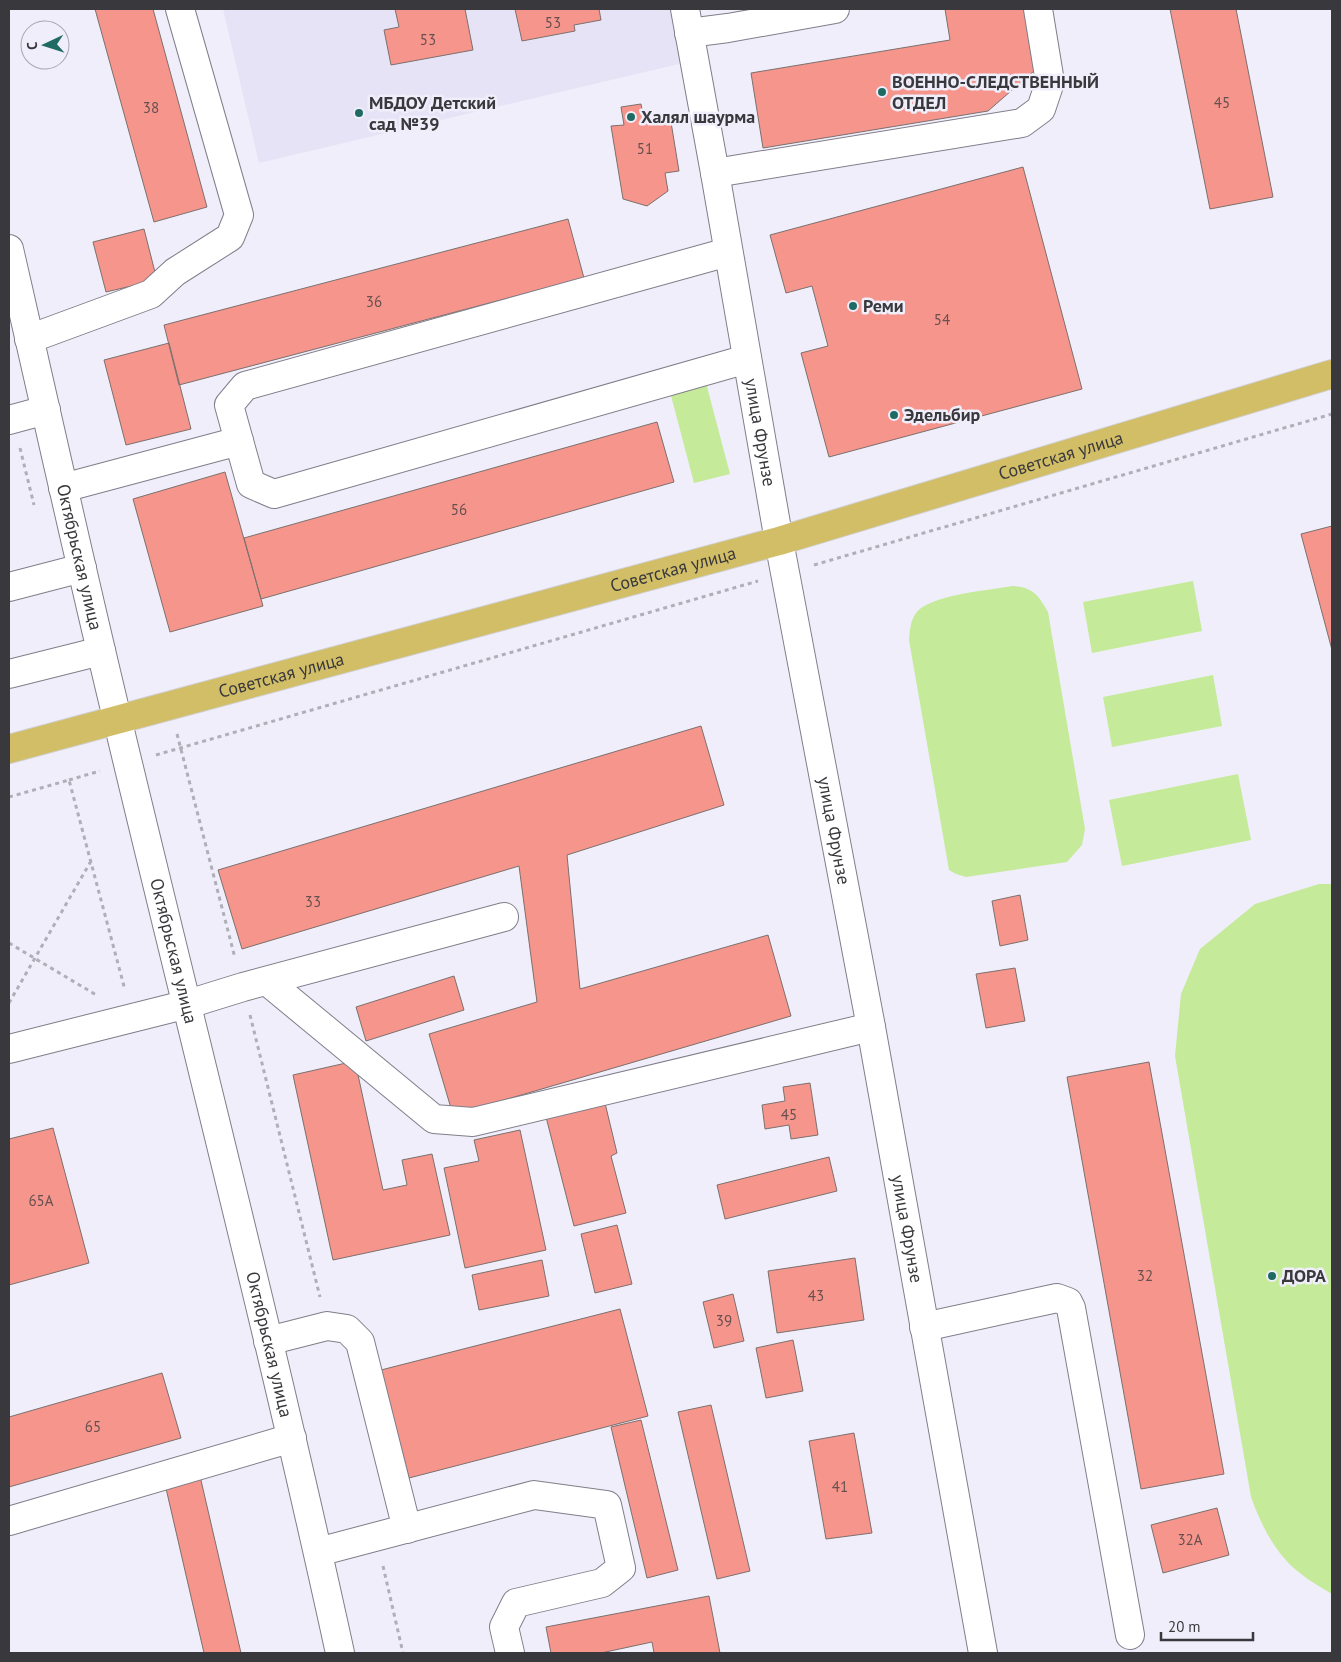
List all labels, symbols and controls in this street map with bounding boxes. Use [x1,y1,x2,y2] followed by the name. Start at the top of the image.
[545,13,561,32] house number: 53
[20,20,70,70] north arrow
[420,30,436,49] house number: 53
[23,41,41,50] text: С
[892,70,1099,114] place label: ВОЕННО-СЛЕДСТВЕННЫЙ ОТДЕЛ
[876,86,888,98] marker: ВОЕННО-СЛЕДСТВЕННЫЙ ОТДЕЛ
[369,91,496,135] place label: МБДОУ Детский сад №39
[1214,93,1230,112] house number: 45
[143,98,159,117] house number: 38
[641,105,755,128] place label: Халял шаурма
[353,107,365,119] marker: МБДОУ Детский сад №39
[625,111,637,123] marker: Халял шаурма
[637,139,653,158] house number: 51
[366,292,382,311] house number: 36
[863,294,904,317] place label: Реми
[847,300,859,312] marker: Реми
[934,310,950,329] house number: 54
[740,376,781,488] street label: улица Фрунзе
[904,403,980,426] place label: Эдельбир
[888,409,900,421] marker: Эдельбир
[996,426,1126,485] street label: Советская улица
[52,482,108,632] street label: Октябрьская улица
[451,500,467,519] house number: 56
[608,541,738,597] street label: Советская улица
[216,647,346,703] street label: Советская улица
[813,775,856,886] street label: улица Фрунзе
[145,876,203,1026] street label: Октябрьская улица
[305,892,321,911] house number: 33
[781,1105,797,1124] house number: 45
[887,1173,929,1285] street label: улица Фрунзе
[28,1191,54,1210] house number: 65А
[1282,1264,1326,1287] place label: ДОРА
[1137,1266,1153,1285] house number: 32
[241,1269,298,1420] street label: Октябрьская улица
[1266,1270,1278,1282] marker: ДОРА
[808,1286,824,1305] house number: 43
[716,1311,732,1330] house number: 39
[85,1417,101,1436] house number: 65
[832,1477,848,1496] house number: 41
[1177,1530,1203,1549] house number: 32А
[1161,1610,1254,1642] scale bar
[1168,1617,1201,1636] text: 20 m

